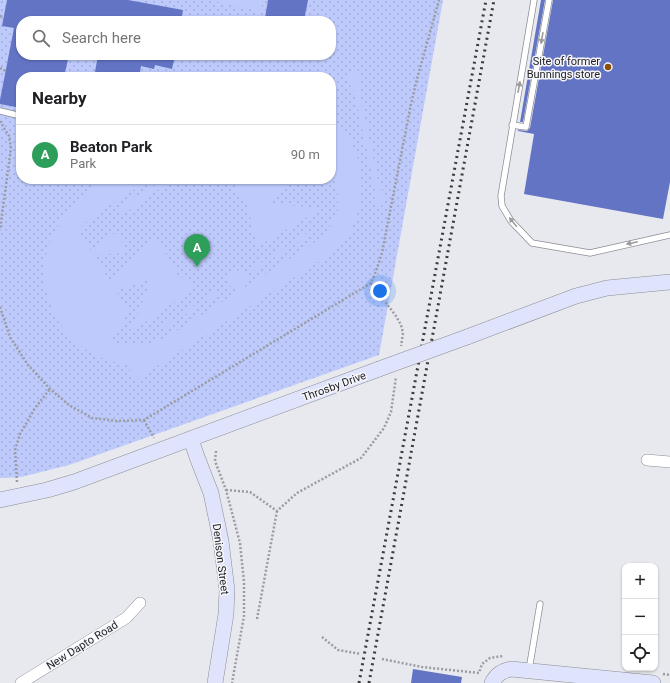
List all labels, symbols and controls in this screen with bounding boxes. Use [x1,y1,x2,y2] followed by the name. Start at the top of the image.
[16,16,336,60] search box
[30,27,52,49] icon: search
[62,29,141,47] text: Search here
[539,32,545,44] one-way arrow
[527,55,600,81] place label: Site of former Bunnings store
[603,62,613,72] marker: Site of former Bunnings store
[516,80,522,93] one-way arrow
[32,88,87,108] text: Nearby
[70,138,152,156] text: Beaton Park
[41,147,49,162] text: A
[291,147,320,162] text: 90 m
[70,156,96,171] text: Park
[508,217,517,228] one-way arrow
[184,234,210,267] pin: A
[626,241,638,247] one-way arrow
[370,281,390,301] your location
[300,369,368,404] street label: Throsby Drive
[210,523,231,596] street label: Denison Street
[622,563,658,671] map controls
[622,563,658,599] button: +
[622,599,658,635] button: −
[44,618,120,673] street label: New Dapto Road
[622,635,658,671] button: locate

